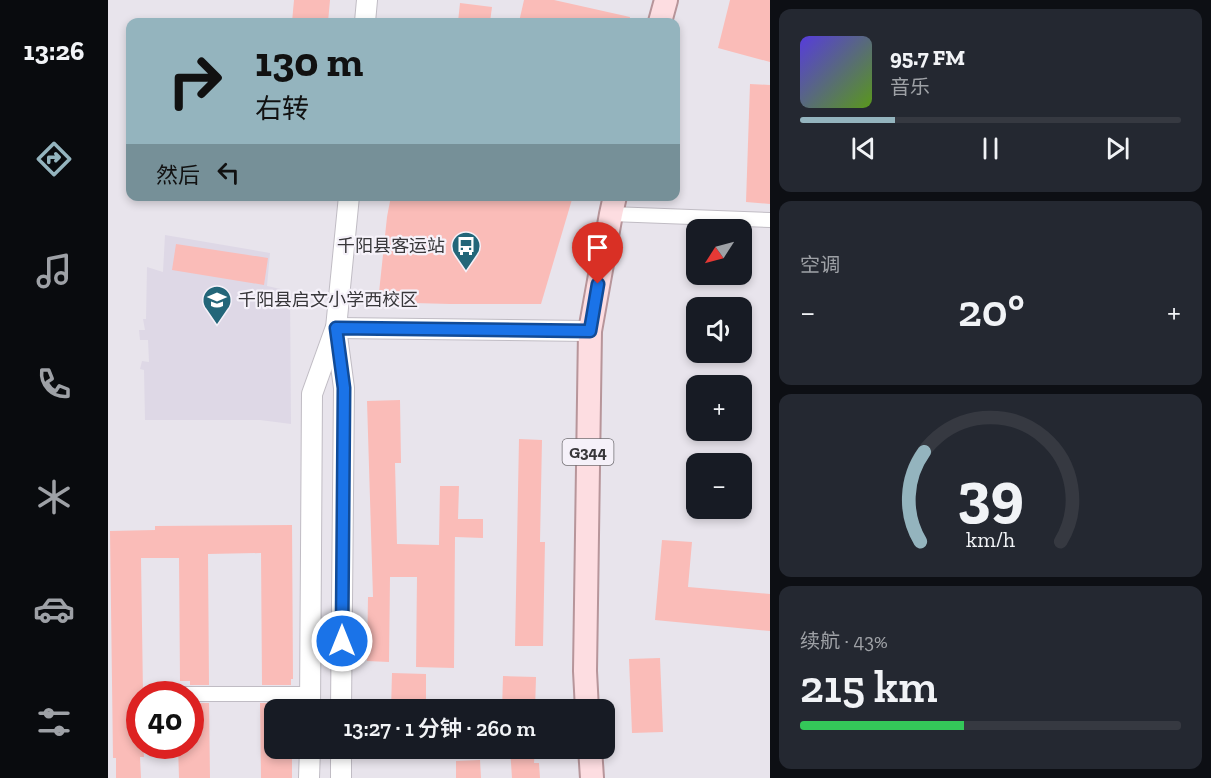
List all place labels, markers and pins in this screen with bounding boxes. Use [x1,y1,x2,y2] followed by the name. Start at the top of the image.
[572,222,623,284] pin
[450,230,482,272] bus stop icon: 千阳县客运站
[337,235,445,257] place label: 千阳县客运站
[201,284,233,326] school or university icon: 千阳县启文小学西校区
[238,289,418,311] place label: 千阳县启文小学西校区

